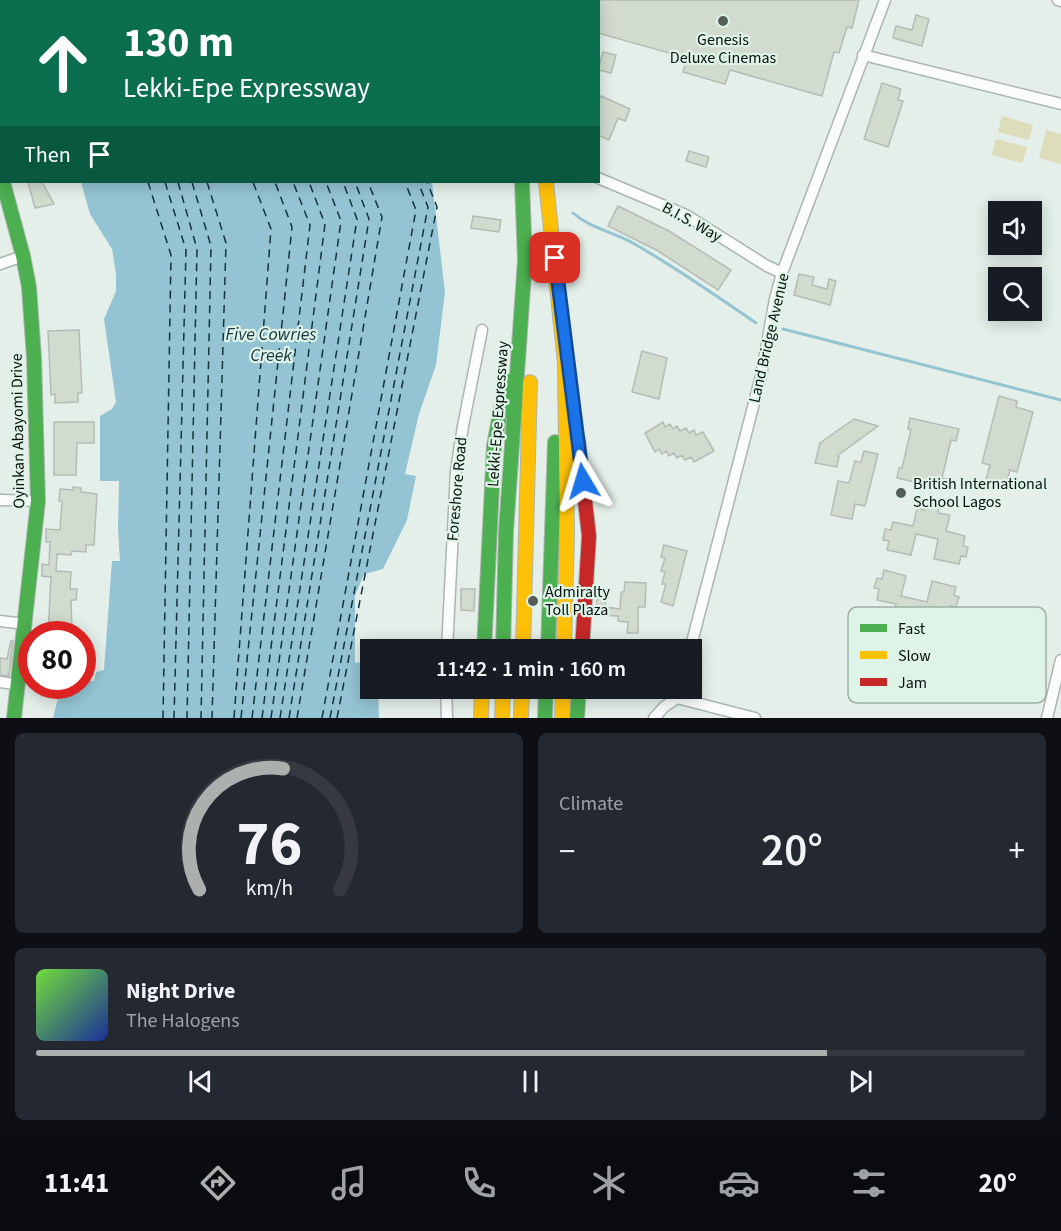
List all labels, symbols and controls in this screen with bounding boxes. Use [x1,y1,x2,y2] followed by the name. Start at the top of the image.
[123,13,234,73] text: 130 m
[716,14,730,28] marker: Genesis Deluxe Cinemas
[24,24,102,102] icon: ahead
[670,29,776,69] place label: Genesis Deluxe Cinemas
[123,69,370,108] text: Lekki-Epe Expressway
[83,138,116,171] icon: arrive
[24,139,71,171] text: Then
[658,197,726,248] street label: B.I.S. Way
[988,201,1042,321] map controls
[988,201,1042,255] button: sound
[529,232,580,283] pin
[538,241,571,274] icon: arrive
[988,267,1042,321] button: search
[743,271,795,405] street label: Land Bridge Avenue
[225,322,317,368] water label: Five Cowries Creek
[482,340,514,488] street label: Lekki-Epe Expressway
[6,353,30,509] street label: Oyinkan Abayomi Drive
[441,436,473,542] street label: Foreshore Road
[551,449,615,513] position arrow
[913,473,1047,513] place label: British International School Lagos
[894,486,908,500] marker: British International School Lagos
[545,581,610,621] place label: Admiralty Toll Plaza
[526,594,540,608] marker: Admiralty Toll Plaza
[848,607,1046,703] legend
[898,618,926,640] text: Fast
[18,621,96,699] speed limit sign: 80
[898,645,931,667] text: Slow
[436,653,626,685] text: 11:42 · 1 min · 160 m
[898,672,927,694] text: Jam
[559,790,623,818] text: Climate
[236,800,302,889] text: 76
[761,819,823,883] text: 20°
[559,828,575,875] text: −
[1009,828,1025,875] text: +
[245,873,293,904] text: km/h
[126,975,235,1007] text: Night Drive
[126,1007,240,1035] text: The Halogens
[184,1065,217,1098] icon: previous
[514,1065,547,1098] icon: pause
[844,1065,877,1098] icon: next
[197,1162,239,1204] icon: directions
[328,1162,370,1204] icon: music
[458,1162,500,1204] icon: phone
[588,1162,630,1204] icon: climate
[718,1162,760,1204] icon: car
[848,1162,890,1204] icon: filters
[44,1164,109,1203] text: 11:41
[979,1164,1017,1203] text: 20°

